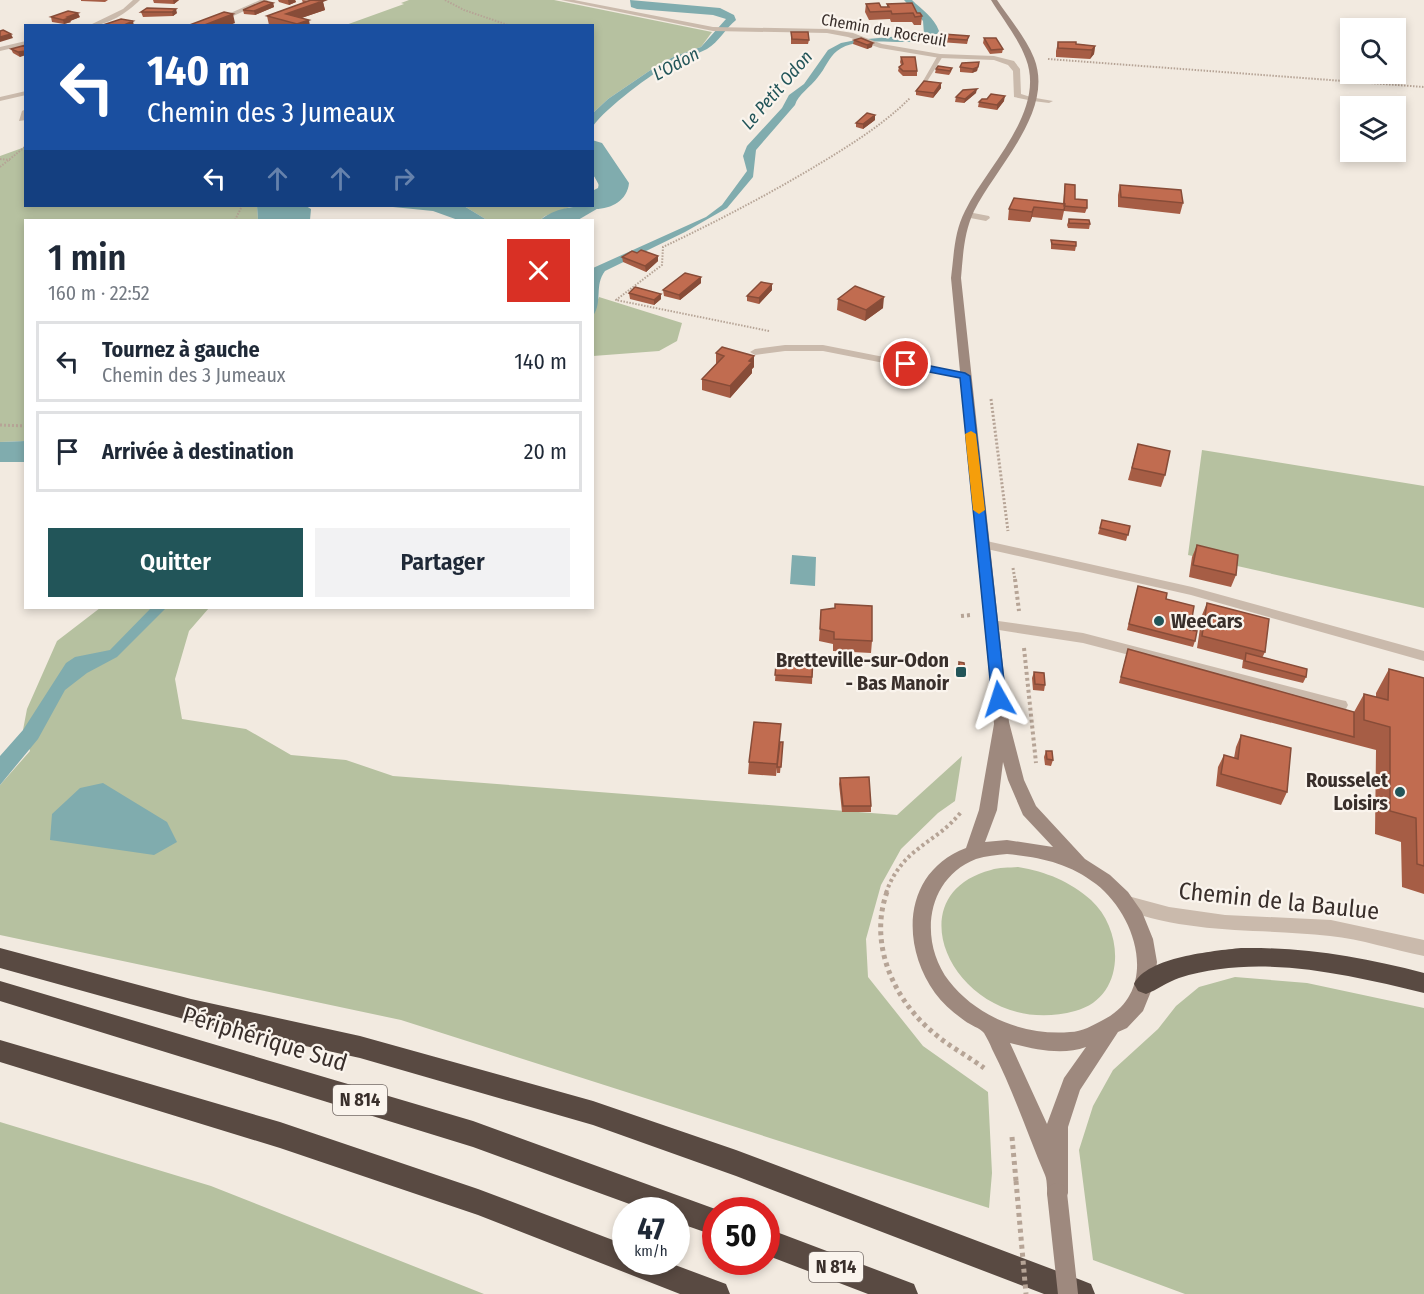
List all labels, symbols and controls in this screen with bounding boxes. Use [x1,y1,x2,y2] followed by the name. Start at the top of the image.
[820,10,948,50] street label: Chemin du Rocreuil
[1340,18,1406,162] map controls
[1340,18,1406,84] button: search
[649,43,703,85] water label: L'Odon
[147,46,250,96] text: 140 m
[737,46,817,134] water label: Le Petit Odon
[48,48,126,126] icon: left
[1340,96,1406,162] button: layers
[147,97,395,129] text: Chemin des 3 Jumeaux
[198,162,231,195] icon: left
[261,162,294,195] icon: ahead
[324,162,357,195] icon: ahead
[387,162,420,195] icon: right
[48,236,126,280] text: 1 min
[507,239,570,302] button: close
[48,281,150,305] text: 160 m · 22:52
[102,336,260,363] text: Tournez à gauche
[880,338,931,389] pin
[51,345,84,378] icon: left
[889,347,922,380] icon: arrive
[514,348,567,375] text: 140 m
[102,363,286,387] text: Chemin des 3 Jumeaux
[51,435,84,468] icon: arrive
[102,438,294,465] text: Arrivée à destination
[524,438,567,465] text: 20 m
[48,528,303,597] button: Quitter
[315,528,570,597] button: Partager
[1171,609,1243,633] place label: WeeCars
[1152,614,1166,628] marker: WeeCars
[776,648,950,695] place label: Bretteville-sur-Odon - Bas Manoir
[954,665,968,679] marker: Bretteville-sur-Odon - Bas Manoir
[967,667,1031,731] position arrow
[1306,768,1389,815] place label: Rousselet Loisirs
[1393,785,1407,799] marker: Rousselet Loisirs
[1177,877,1381,925] street label: Chemin de la Baulue
[180,1001,350,1077] street label: Périphérique Sud
[333,1085,387,1115] road number: N 814
[702,1197,780,1275] speed limit sign: 50
[637,1211,665,1247] text: 47
[634,1242,668,1260] text: km/h
[809,1252,863,1282] road number: N 814

